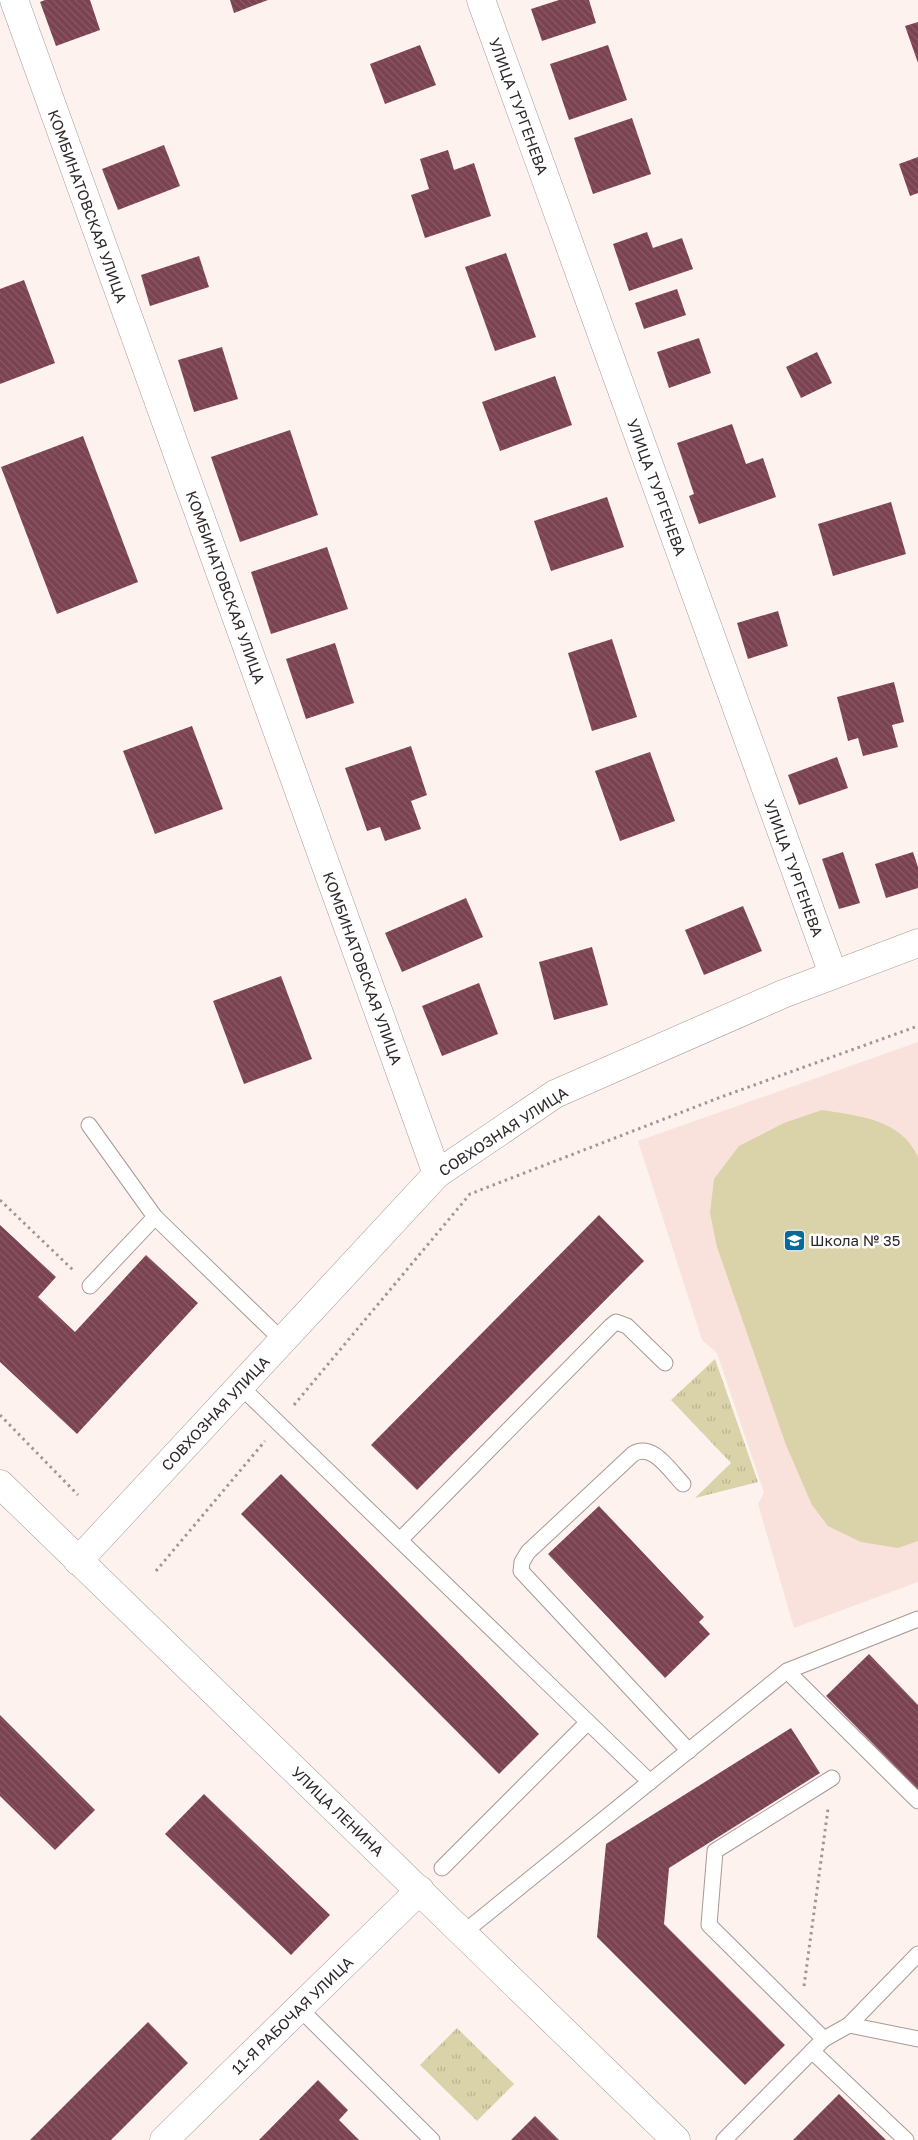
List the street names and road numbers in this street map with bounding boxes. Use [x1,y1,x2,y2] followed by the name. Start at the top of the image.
[486,35,552,177] street label: УЛИЦА ТУРГЕНЕВА
[45,107,131,305] street label: КОМБИНАТОВСКАЯ УЛИЦА
[624,416,690,558] street label: УЛИЦА ТУРГЕНЕВА
[183,488,269,686] street label: КОМБИНАТОВСКАЯ УЛИЦА
[761,797,827,939] street label: УЛИЦА ТУРГЕНЕВА
[320,869,406,1067] street label: КОМБИНАТОВСКАЯ УЛИЦА
[435,1083,571,1179] street label: СОВХОЗНАЯ УЛИЦА
[157,1352,273,1474] street label: СОВХОЗНАЯ УЛИЦА
[288,1762,388,1860] street label: УЛИЦА ЛЕНИНА
[228,1952,356,2078] street label: 11-Я РАБОЧАЯ УЛИЦА

